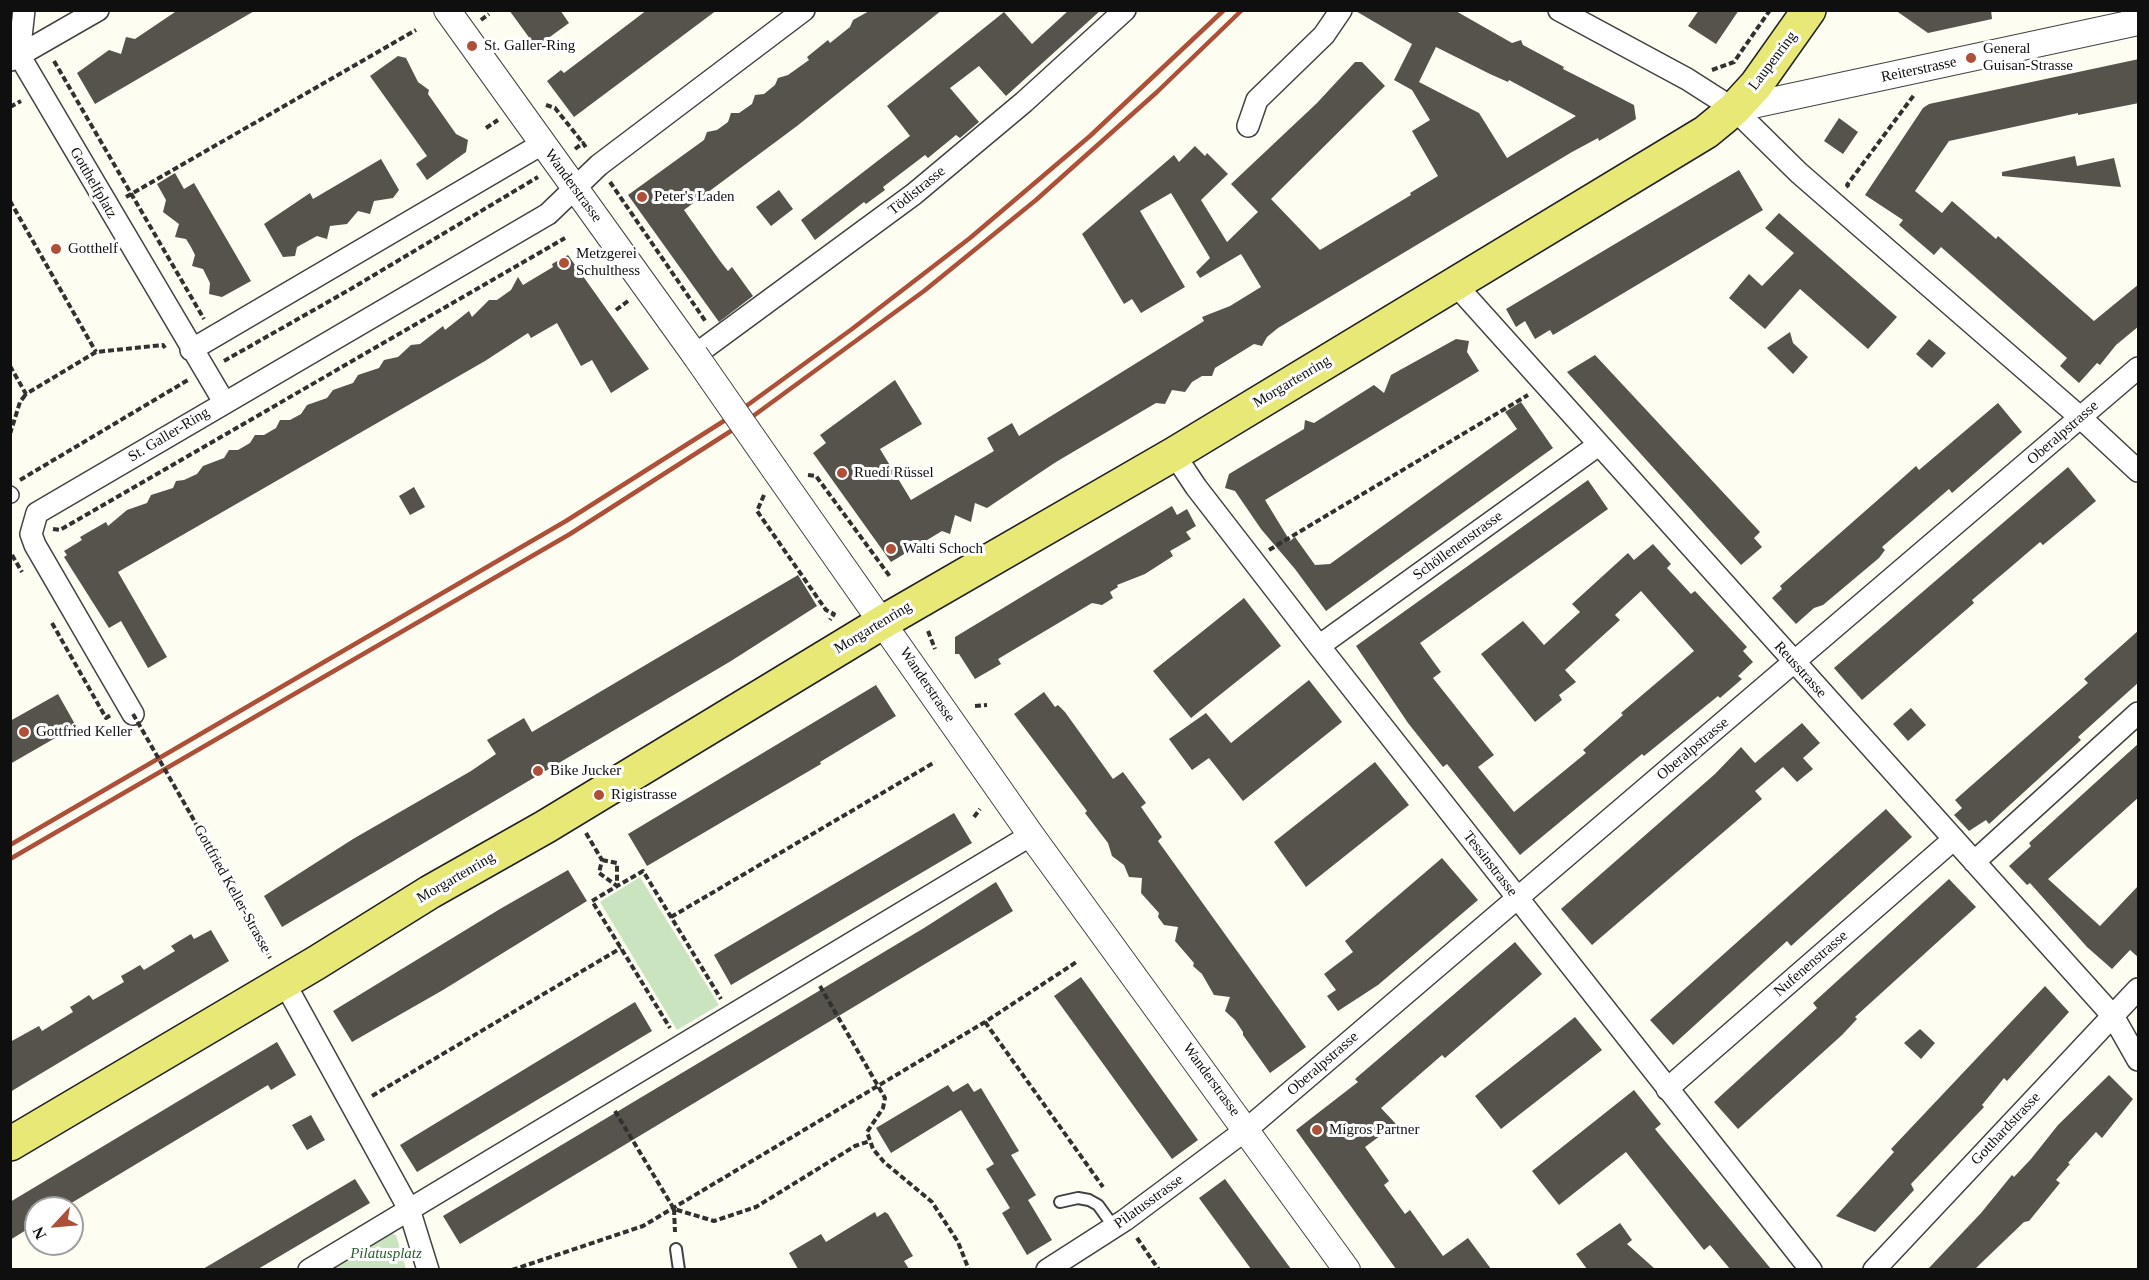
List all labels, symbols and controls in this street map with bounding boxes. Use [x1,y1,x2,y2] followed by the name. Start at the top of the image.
[1745,28,1801,94] street label: Laupenring
[484,37,575,55] place label: St. Galler-Ring
[465,39,479,53] marker: St. Galler-Ring
[1983,40,2073,75] place label: General Guisan-Strasse
[1964,51,1978,65] marker: General Guisan-Strasse
[1880,53,1958,87] street label: Reiterstrasse
[65,144,121,222] street label: Gotthelfplatz
[540,146,606,226] street label: Wanderstrasse
[885,163,949,219] street label: Tödistrasse
[654,188,735,206] place label: Peter's Laden
[635,190,649,204] marker: Peter's Laden
[68,240,118,258] place label: Gotthelf
[49,242,63,256] marker: Gotthelf
[576,245,640,280] place label: Metzgerei Schulthess
[557,256,571,270] marker: Metzgerei Schulthess
[1250,352,1334,412] street label: Morgartenring
[2024,397,2102,469] street label: Oberalpstrasse
[125,404,213,466] street label: St. Galler-Ring
[854,464,934,482] place label: Ruedi Rüssel
[835,466,849,480] marker: Ruedi Rüssel
[1410,507,1506,585] street label: Schöllenenstrasse
[903,540,983,558] place label: Walti Schoch
[884,542,898,556] marker: Walti Schoch
[831,598,915,658] street label: Morgartenring
[1770,638,1830,702] street label: Reusstrasse
[895,644,959,726] street label: Wanderstrasse
[1653,714,1733,784] street label: Oberalpstrasse
[36,723,132,741] place label: Gottfried Keller
[17,725,31,739] marker: Gottfried Keller
[550,762,621,780] place label: Bike Jucker
[531,764,545,778] marker: Bike Jucker
[611,786,677,804] place label: Rigistrasse
[592,788,606,802] marker: Rigistrasse
[189,822,275,956] street label: Gottfried Keller-Strasse
[1459,828,1521,900] street label: Tessinstrasse
[414,848,498,908] street label: Morgartenring
[1771,927,1851,1001] street label: Nufenenstrasse
[1284,1028,1362,1100] street label: Oberalpstrasse
[1178,1040,1244,1120] street label: Wanderstrasse
[1968,1089,2044,1169] street label: Gotthardstrasse
[1329,1121,1419,1139] place label: Migros Partner
[1310,1123,1324,1137] marker: Migros Partner
[1111,1171,1187,1233] street label: Pilatusstrasse
[24,1196,84,1256] north arrow
[29,1224,49,1242] text: N
[350,1245,422,1263] park label: Pilatusplatz

